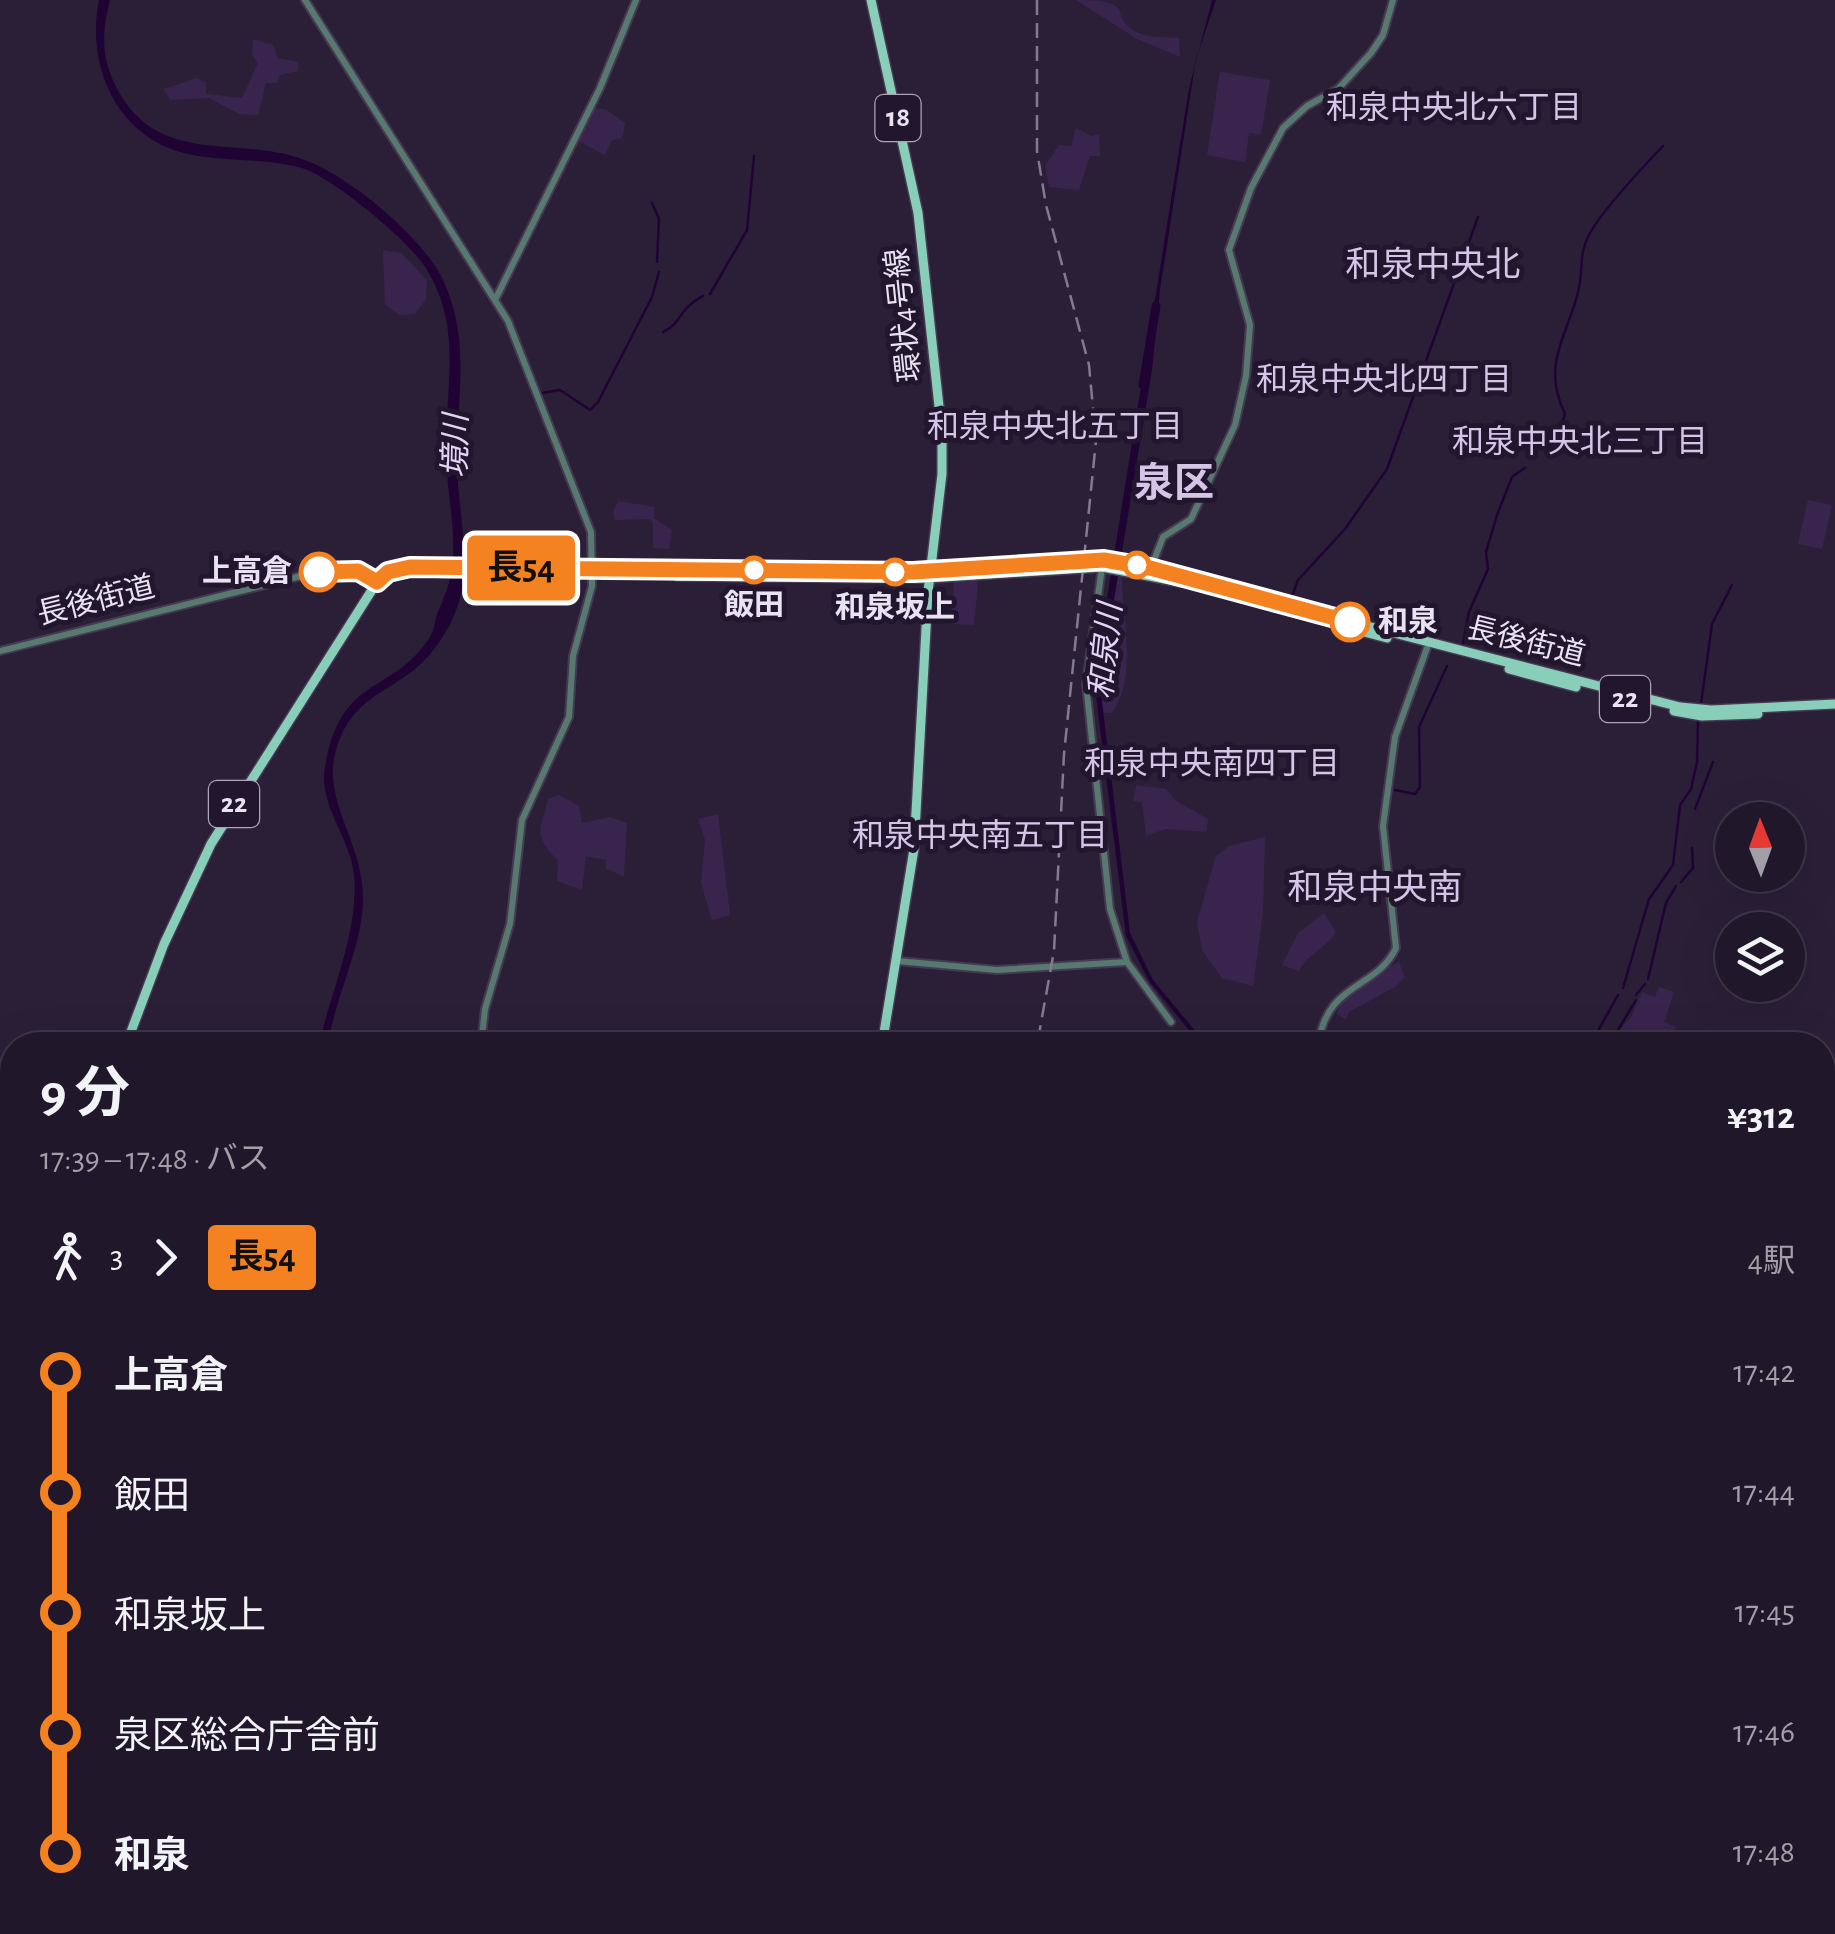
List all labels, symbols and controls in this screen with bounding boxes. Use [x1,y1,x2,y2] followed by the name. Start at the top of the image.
[1326,90,1582,124] district label: 和泉中央北六丁目
[876,95,920,141] road number: 18
[1345,246,1521,283] district label: 和泉中央北
[880,247,926,384] street label: 環状4号線
[1256,362,1512,396] district label: 和泉中央北四丁目
[927,409,1183,443] district label: 和泉中央北五丁目
[438,411,473,478] water label: 境川
[1452,424,1708,458] district label: 和泉中央北三丁目
[1134,461,1214,504] district label: 泉区
[464,536,578,600] line badge: 長54
[487,551,555,586] text: 長54
[1124,552,1150,578] unlabelled marker
[300,553,338,591] marker: 上高倉
[202,555,292,587] place label: 上高倉
[741,557,767,583] marker: 飯田
[882,559,908,585] marker: 和泉坂上
[34,570,158,630] street label: 長後街道
[724,589,784,621] place label: 飯田
[835,591,955,623] place label: 和泉坂上
[1083,598,1127,700] water label: 和泉川
[1331,603,1369,641] marker: 和泉
[1378,605,1438,637] place label: 和泉
[1464,611,1588,671] street label: 長後街道
[1600,676,1650,722] road number: 22
[1084,746,1340,780] district label: 和泉中央南四丁目
[209,781,259,827] road number: 22
[1715,802,1805,892] north arrow
[1715,802,1805,1002] map controls
[852,818,1108,852] district label: 和泉中央南五丁目
[1287,869,1463,906] district label: 和泉中央南
[1715,912,1805,1002] button: layers
[40,1067,130,1122] text: 9 分
[1727,1098,1795,1136] text: ¥312
[40,1143,270,1175] text: 17:39 – 17:48 · バス
[40,1230,95,1285] icon: walk
[138,1230,193,1285] icon: forward
[228,1240,296,1275] text: 長54
[110,1241,123,1273] text: 3
[1748,1245,1795,1277] text: 4駅
[1733,1356,1795,1388] text: 17:42
[114,1358,228,1396] text: 上高倉
[1733,1476,1795,1508] text: 17:44
[114,1478,190,1516] text: 飯田
[1735,1596,1795,1628] text: 17:45
[114,1598,266,1636] text: 和泉坂上
[1733,1716,1795,1748] text: 17:46
[114,1718,380,1756] text: 泉区総合庁舎前
[1733,1836,1795,1868] text: 17:48
[114,1838,190,1876] text: 和泉

